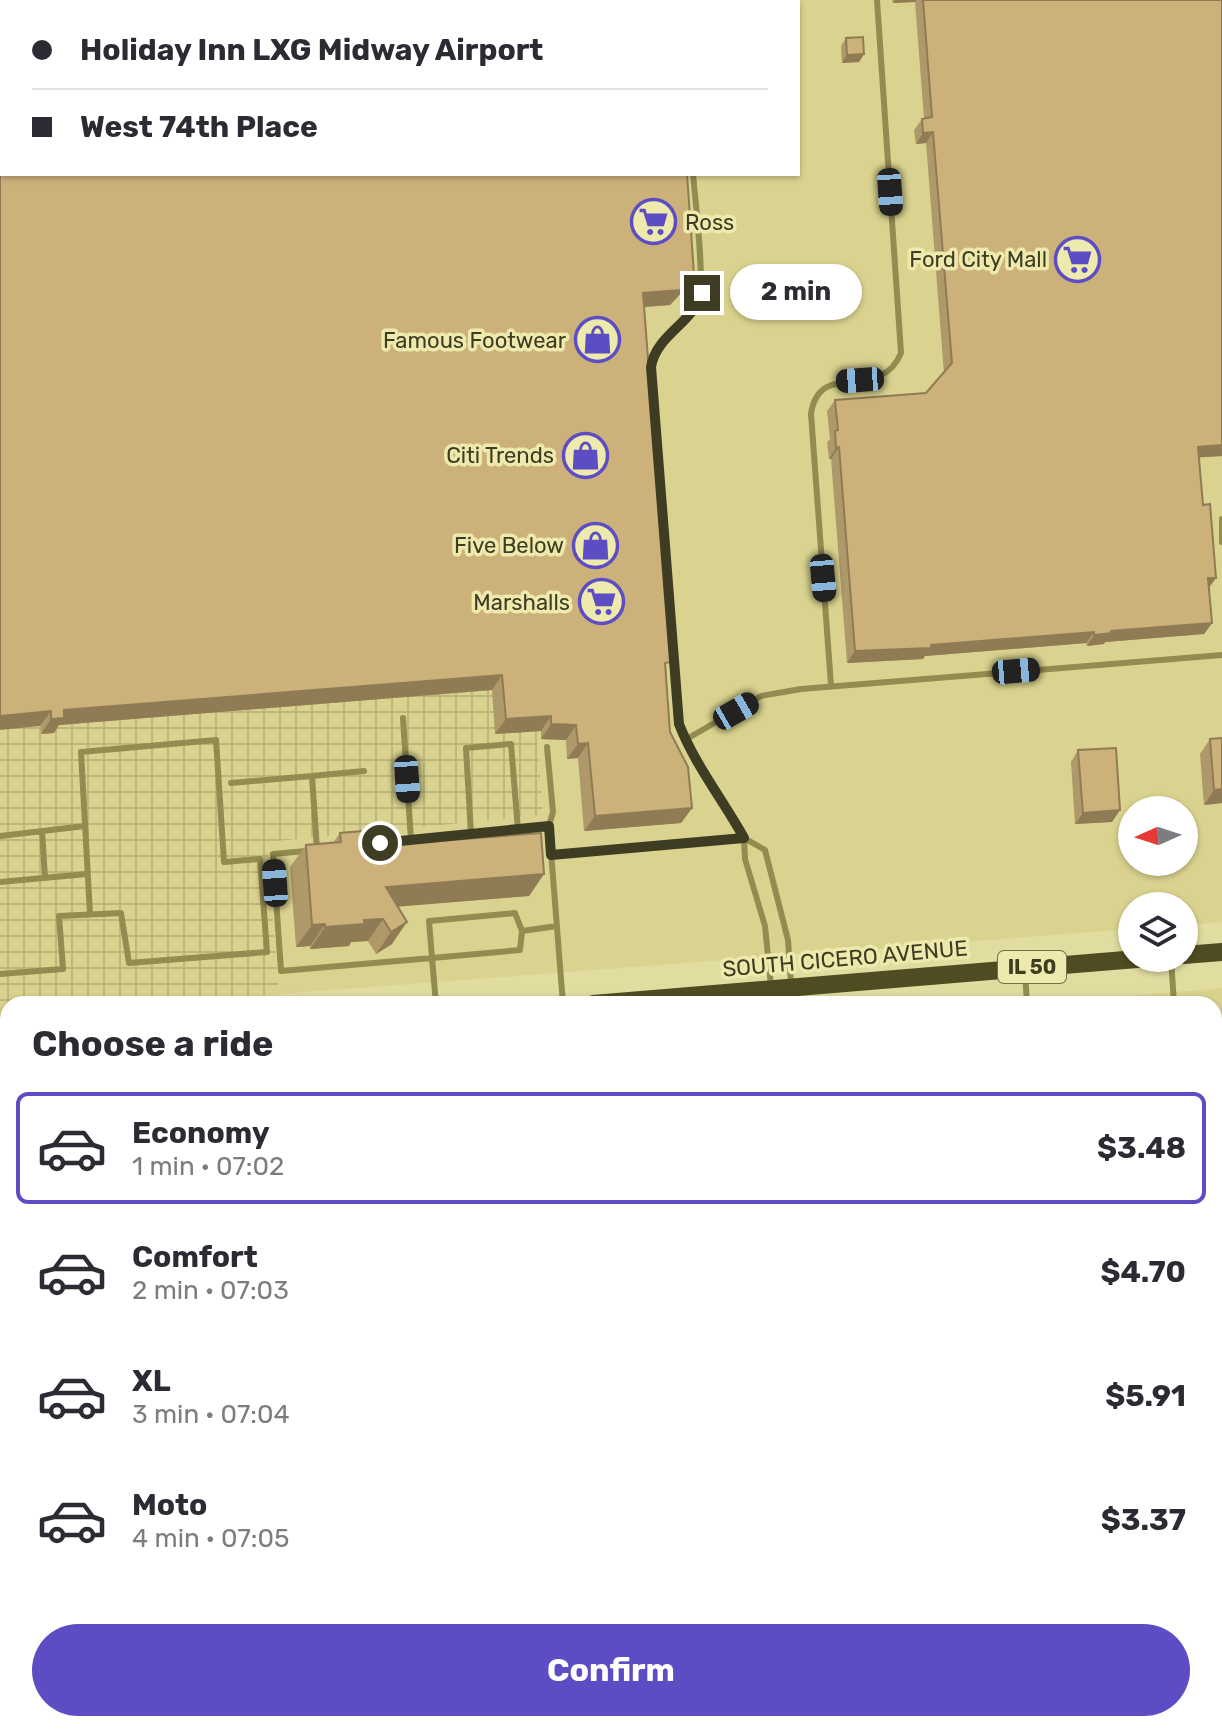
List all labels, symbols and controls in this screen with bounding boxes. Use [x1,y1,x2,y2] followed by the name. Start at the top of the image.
[80,32,543,68] text: Holiday Inn LXG Midway Airport
[80,109,318,145] text: West 74th Place
[876,167,904,217] car
[630,198,678,246] supermarket icon: Ross
[685,209,734,236] place label: Ross
[1054,235,1102,283] supermarket icon: Ford City Mall
[909,246,1047,273] place label: Ford City Mall
[730,265,862,321] callout: 2 min
[684,275,720,311] route end
[761,276,831,307] text: 2 min
[573,316,621,364] shop icon: Famous Footwear
[383,327,567,354] place label: Famous Footwear
[835,366,885,394] car
[561,431,609,479] shop icon: Citi Trends
[446,442,554,469] place label: Citi Trends
[571,521,619,569] shop icon: Five Below
[454,532,564,559] place label: Five Below
[809,553,837,603] car
[577,578,625,626] supermarket icon: Marshalls
[473,589,570,616] place label: Marshalls
[991,657,1041,685] car
[709,689,763,733] car
[393,754,421,804] car
[1118,796,1198,876] north arrow
[1118,796,1198,972] map controls
[362,825,398,861] route start
[261,858,289,908] car
[1118,892,1198,972] button: layers
[721,934,969,983] street label: SOUTH CICERO AVENUE
[998,951,1066,983] road number: IL 50
[32,1022,273,1065] text: Choose a ride
[36,1112,108,1184] icon: car
[132,1115,270,1151] text: Economy
[1097,1130,1186,1166] text: $3.48
[132,1151,284,1182] text: 1 min · 07:02
[36,1236,108,1308] icon: car
[132,1239,258,1275] text: Comfort
[1100,1254,1186,1290] text: $4.70
[132,1275,289,1306] text: 2 min · 07:03
[36,1360,108,1432] icon: car
[132,1363,171,1399] text: XL
[1105,1378,1186,1414] text: $5.91
[132,1399,290,1430] text: 3 min · 07:04
[36,1484,108,1556] icon: car
[132,1487,207,1523] text: Moto
[1101,1502,1186,1538] text: $3.37
[132,1523,289,1554] text: 4 min · 07:05
[32,1624,1190,1716] button: Confirm

